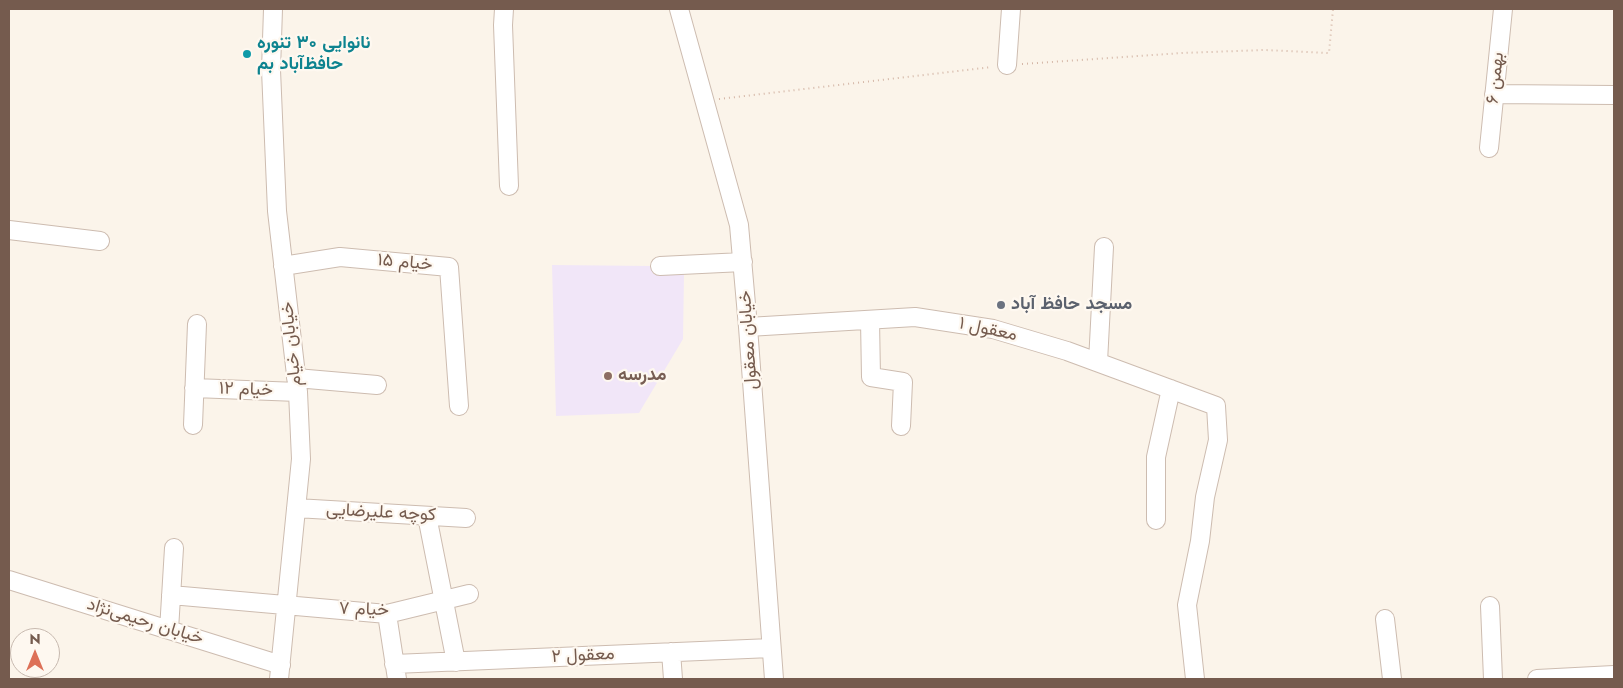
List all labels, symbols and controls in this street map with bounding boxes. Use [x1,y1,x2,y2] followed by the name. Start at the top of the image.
[257,33,371,76] place label: نانوایی ۳۰ تنوره حافظ‌آباد بم
[241,48,253,60] marker: نانوایی ۳۰ تنوره حافظ‌آباد بم
[1483,51,1509,105] street label: بهمن ۶
[377,250,433,276] street label: خیام ۱۵
[735,290,763,390] street label: خیابان معقول
[1011,294,1132,316] place label: مسجد حافظ آباد
[995,299,1007,311] marker: مسجد حافظ آباد
[277,301,307,387] street label: خیابان خیام
[957,313,1019,347] street label: معقول ۱
[618,365,667,387] place label: مدرسه
[602,370,614,382] marker: مدرسه
[219,378,273,402] street label: خیام ۱۲
[325,499,437,527] street label: کوچه علیرضایی
[84,594,206,650] street label: خیابان رحیمی‌نژاد
[339,598,389,622] street label: خیام ۷
[10,628,60,678] north arrow
[29,629,41,649] text: N
[551,644,615,668] street label: معقول ۲

